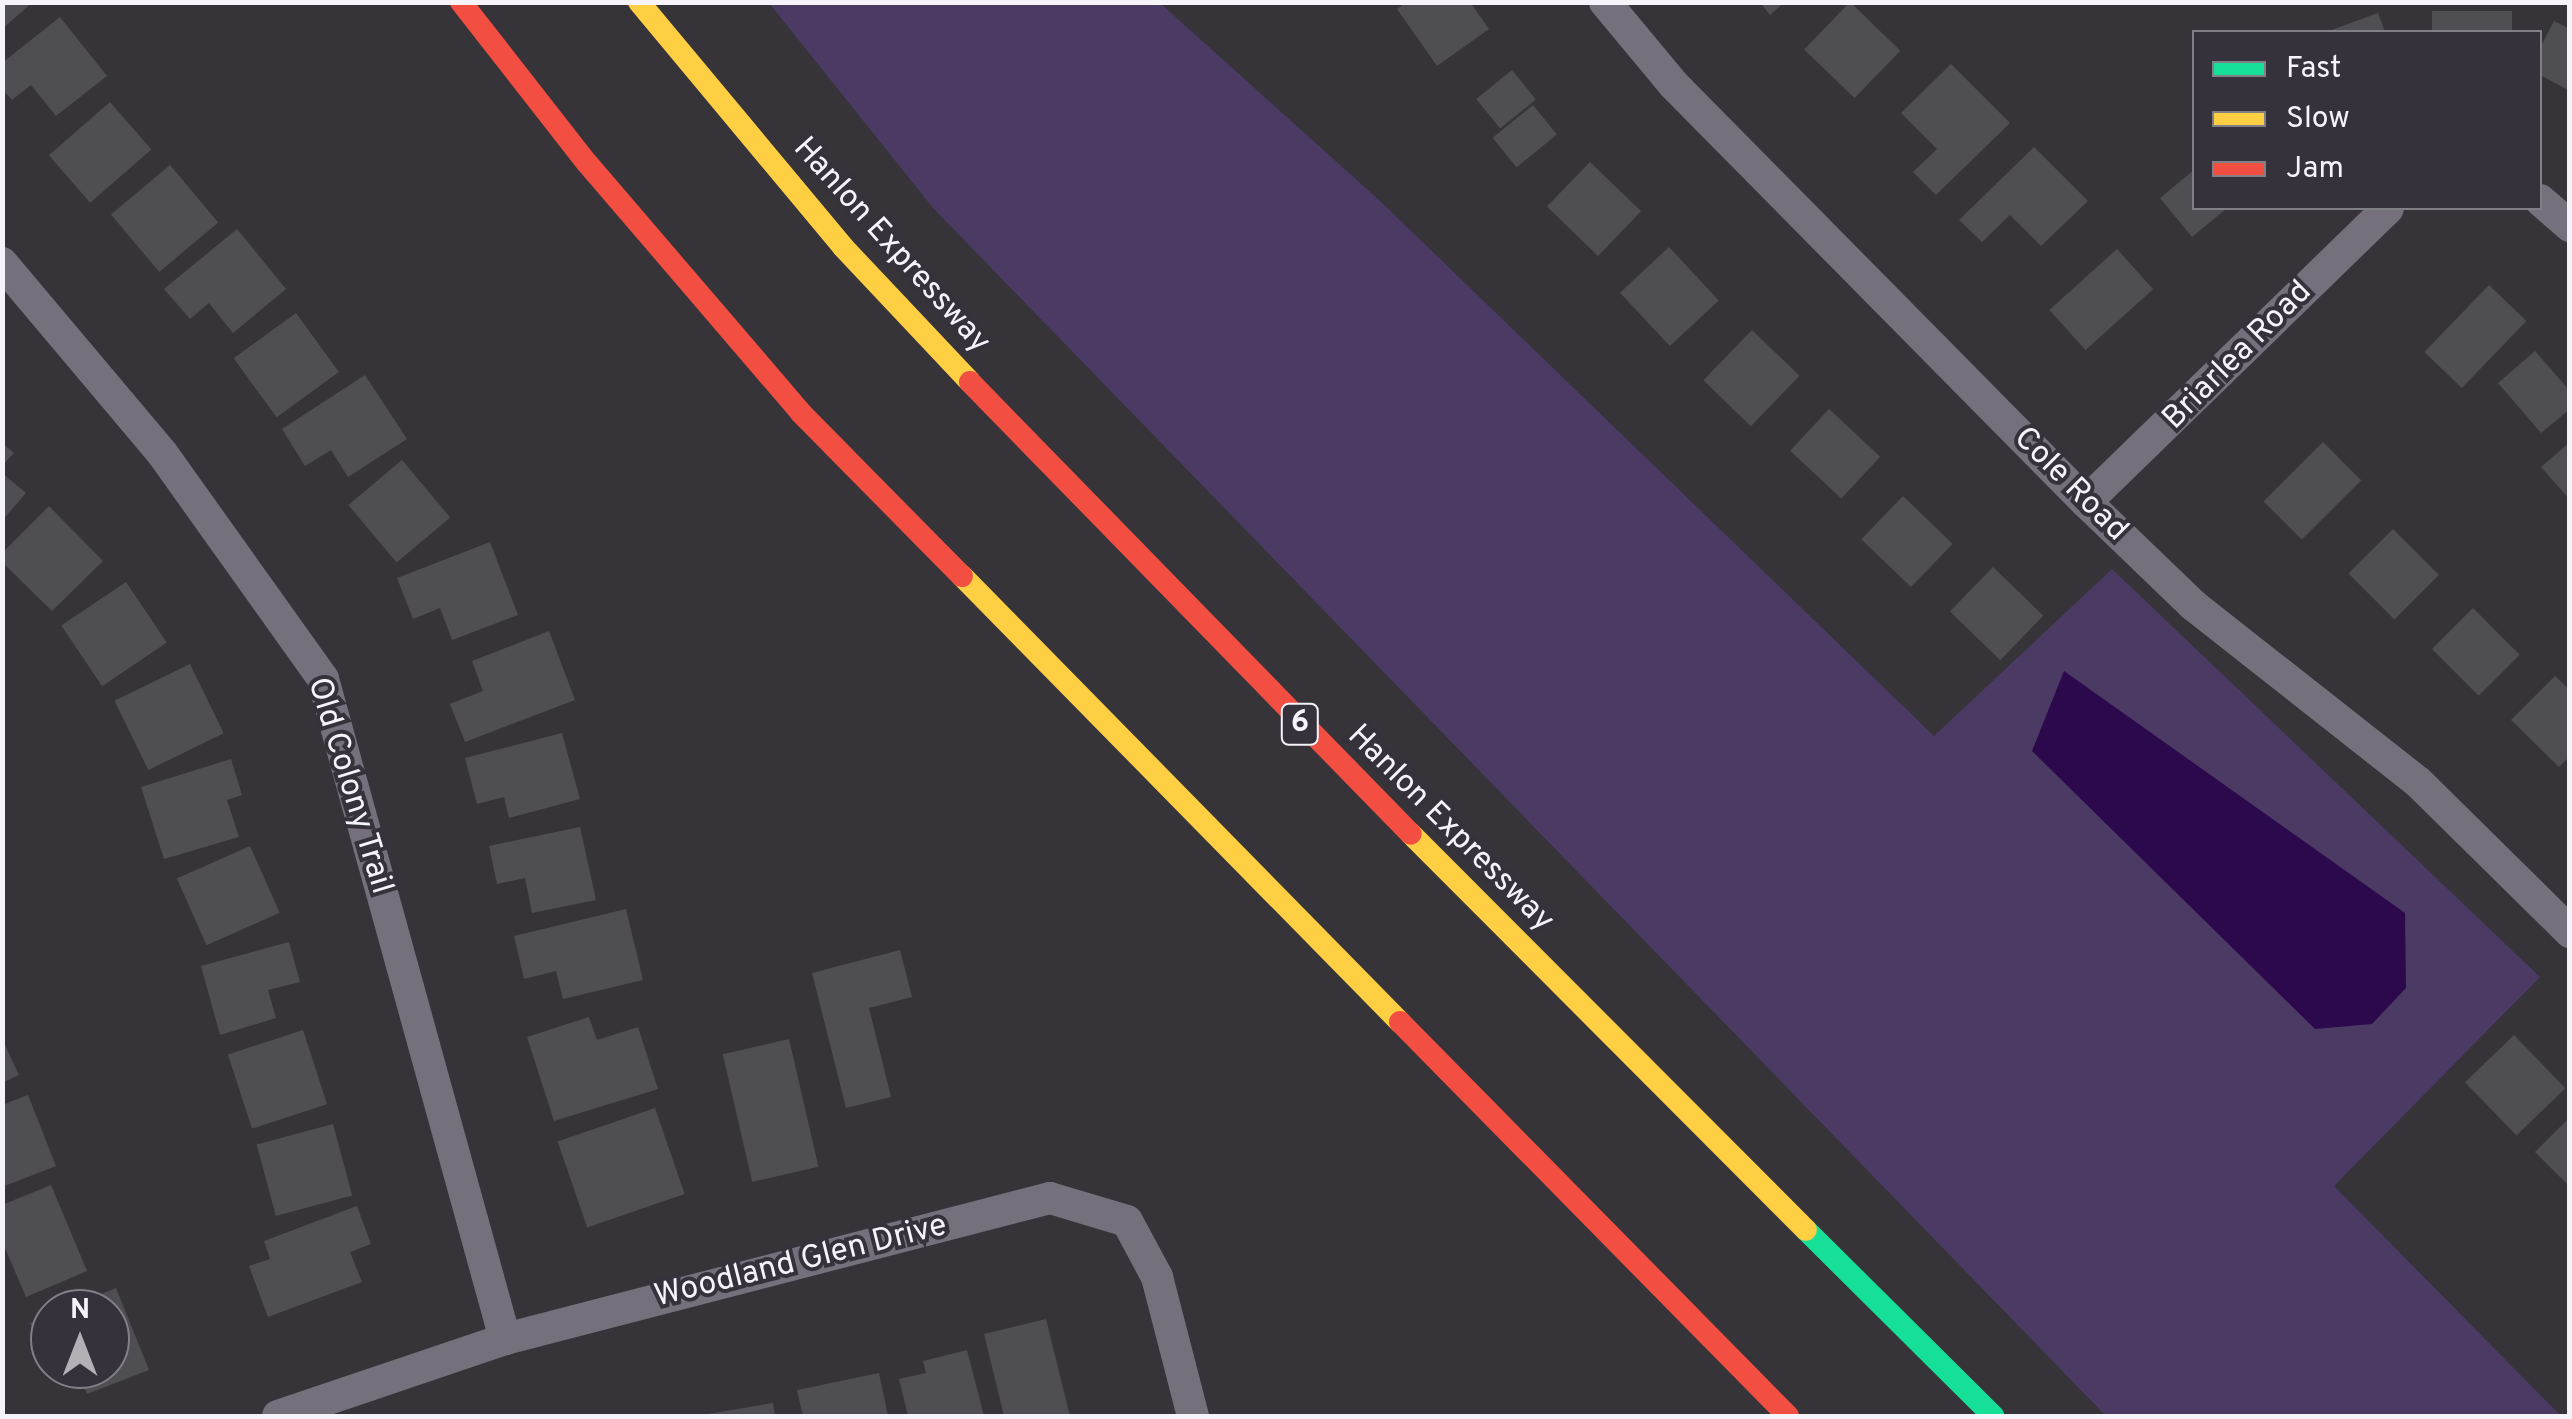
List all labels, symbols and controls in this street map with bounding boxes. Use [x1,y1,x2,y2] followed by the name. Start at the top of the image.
[2192,30,2542,210] legend
[2286,51,2341,88] text: Fast
[2286,101,2350,138] text: Slow
[784,130,998,362] street label: Hanlon Expressway
[2286,151,2344,188] text: Jam
[2156,274,2320,438] street label: Briarlea Road
[2005,420,2135,550] street label: Cole Road
[298,673,400,899] street label: Old Colony Trail
[1280,699,1320,749] road number: 6
[1339,718,1561,940] street label: Hanlon Expressway
[651,1207,951,1317] street label: Woodland Glen Drive
[30,1289,130,1389] north arrow
[70,1293,90,1329] text: N

